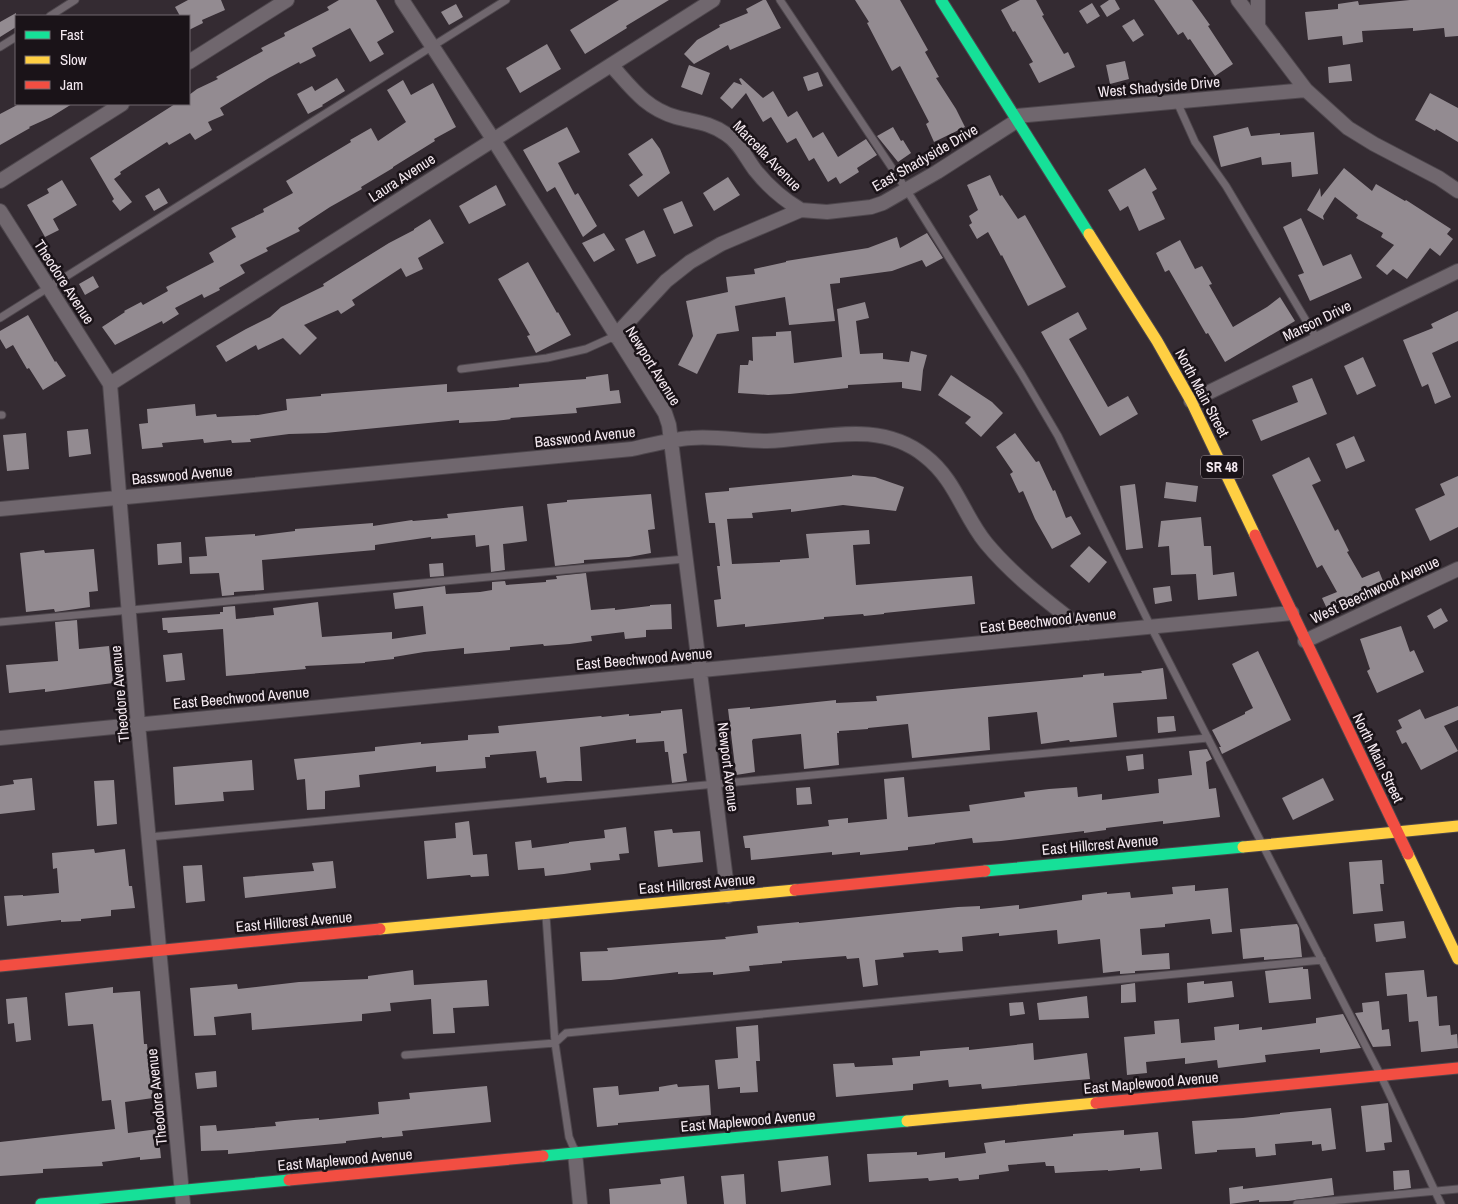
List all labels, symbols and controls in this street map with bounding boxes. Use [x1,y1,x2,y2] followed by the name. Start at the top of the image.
[15,15,190,105] legend
[60,24,84,45] text: Fast
[60,49,87,70] text: Slow
[1097,71,1221,102] street label: West Shadyside Drive
[60,74,83,95] text: Jam
[728,116,807,196] street label: Marcella Avenue
[868,119,982,196] street label: East Shadyside Drive
[364,148,439,207] street label: Laura Avenue
[29,235,100,328] street label: Theodore Avenue
[1279,295,1355,346] street label: Marson Drive
[621,322,686,410] street label: Newport Avenue
[1170,345,1235,441] street label: North Main Street
[534,421,636,452] street label: Basswood Avenue
[1201,456,1243,478] road number: SR 48
[131,460,233,489] street label: Basswood Avenue
[1307,550,1443,629] street label: West Beechwood Avenue
[979,603,1117,638] street label: East Beechwood Avenue
[575,642,713,675] street label: East Beechwood Avenue
[105,645,134,743] street label: Theodore Avenue
[172,681,310,714] street label: East Beechwood Avenue
[1348,710,1409,807] street label: North Main Street
[713,721,744,813] street label: Newport Avenue
[1041,829,1159,860] street label: East Hillcrest Avenue
[638,868,756,899] street label: East Hillcrest Avenue
[235,906,353,937] street label: East Hillcrest Avenue
[141,1048,172,1146] street label: Theodore Avenue
[1083,1066,1219,1099] street label: East Maplewood Avenue
[680,1104,816,1137] street label: East Maplewood Avenue
[277,1143,413,1176] street label: East Maplewood Avenue

